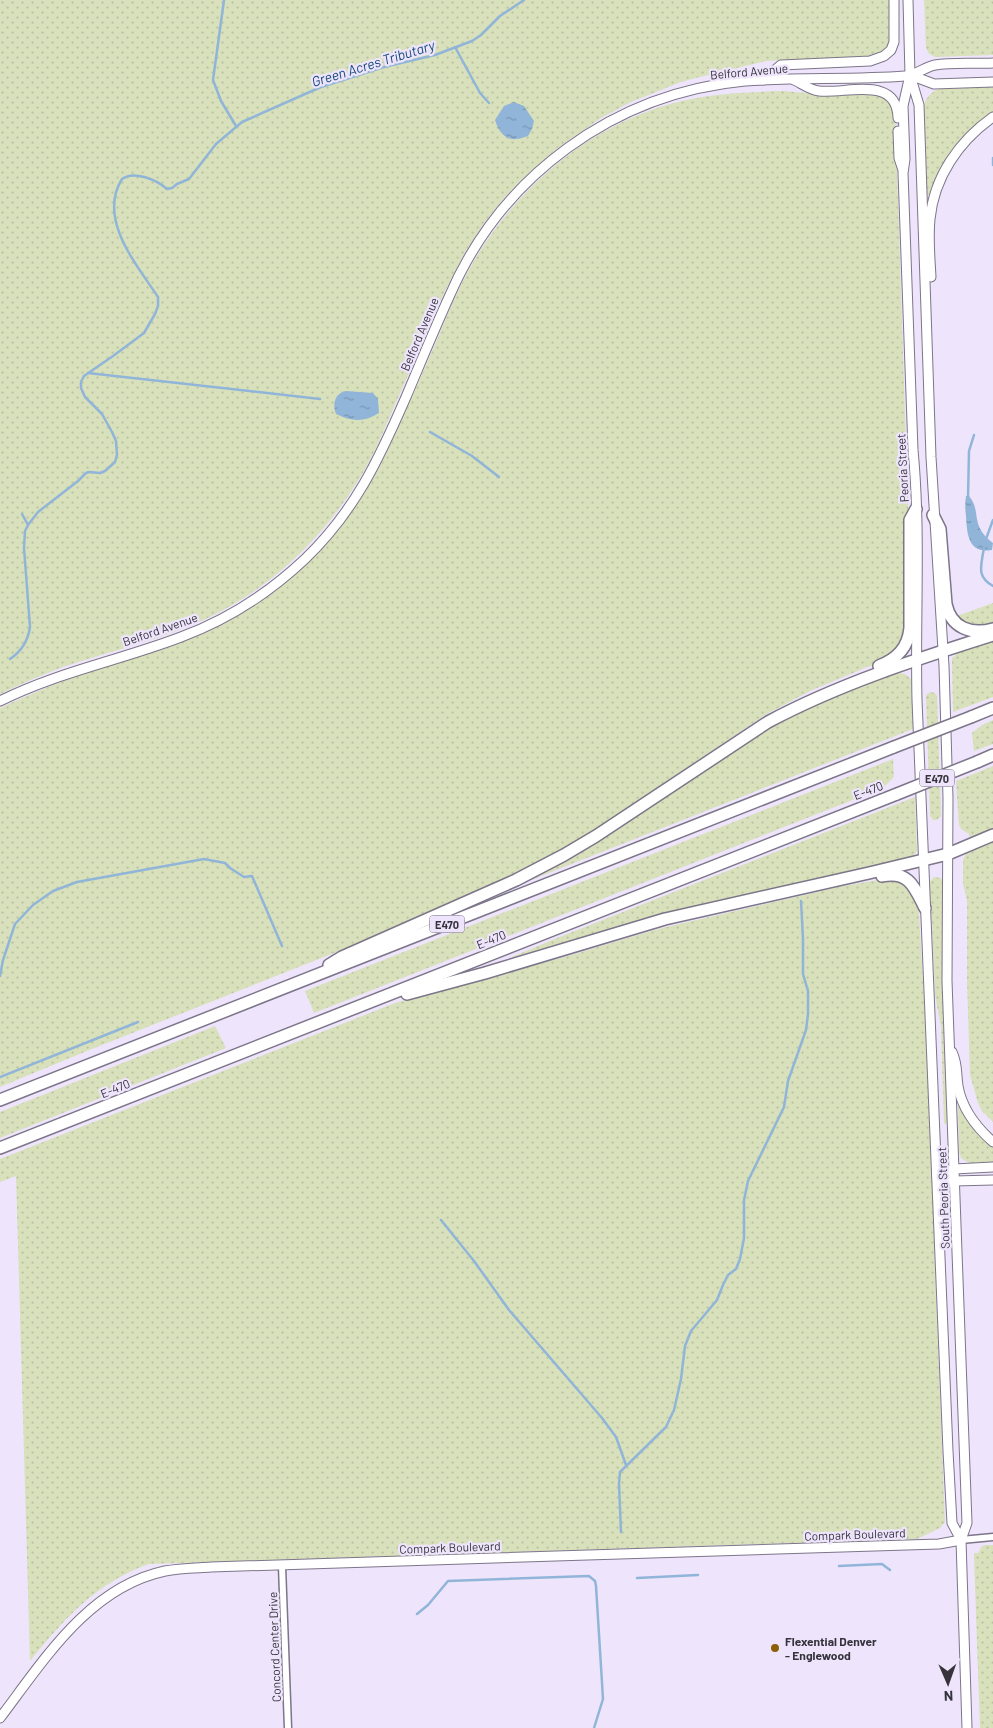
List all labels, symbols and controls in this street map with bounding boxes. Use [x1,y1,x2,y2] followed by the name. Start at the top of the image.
[309,36,437,90] water label: Green Acres Tributary
[709,61,789,81] street label: Belford Avenue
[397,295,441,373] street label: Belford Avenue
[893,433,911,503] street label: Peoria Street
[121,610,199,648] street label: Belford Avenue
[920,770,954,786] road number: E470
[851,778,885,802] street label: E-470
[430,916,464,932] road number: E470
[474,927,508,951] street label: E-470
[98,1076,132,1100] street label: E-470
[934,1147,952,1249] street label: South Peoria Street
[804,1525,906,1543] street label: Compark Boulevard
[399,1538,501,1556] street label: Compark Boulevard
[265,1592,283,1702] street label: Concord Center Drive
[785,1634,877,1662] place label: Flexential Denver - Englewood
[769,1642,781,1654] marker: Flexential Denver - Englewood
[923,1658,973,1708] north arrow
[944,1688,953,1705] text: N

